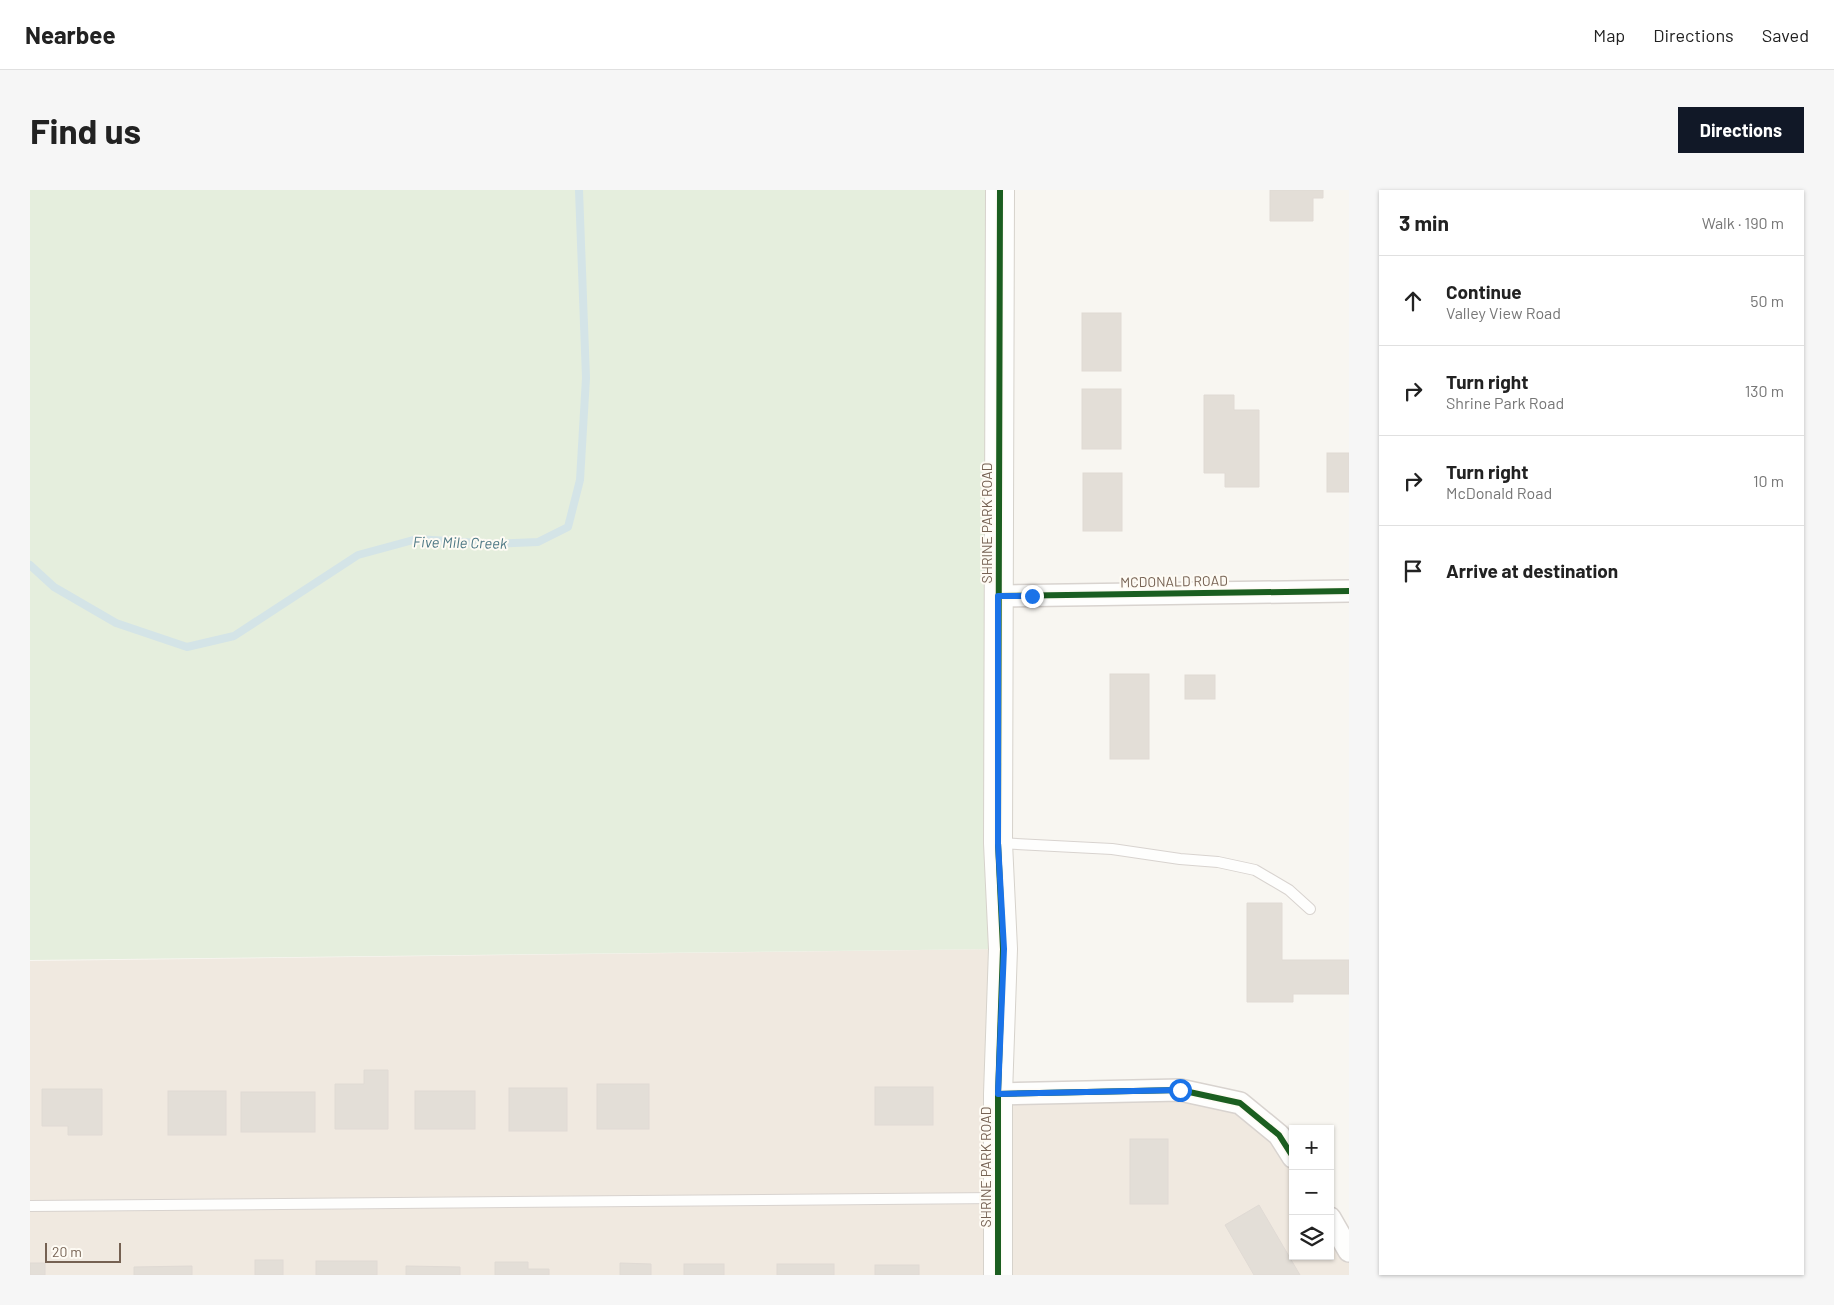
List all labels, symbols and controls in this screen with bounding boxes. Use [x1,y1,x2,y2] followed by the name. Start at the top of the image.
[25,20,116,49] text: Nearbee
[1593,24,1625,46] text: Map
[1653,24,1734,46] text: Directions
[1762,24,1809,46] text: Saved
[1678,107,1804,153] button: Directions
[30,109,141,151] text: Find us
[1399,210,1449,235] text: 3 min
[1702,213,1784,232] text: Walk · 190 m
[1446,280,1522,303] text: Continue
[1399,287,1427,315] icon: ahead
[1750,291,1784,310] text: 50 m
[1446,303,1561,322] text: Valley View Road
[1446,370,1528,393] text: Turn right
[1399,377,1427,405] icon: right
[1745,381,1784,400] text: 130 m
[1446,393,1564,412] text: Shrine Park Road
[1446,460,1528,483] text: Turn right
[978,463,995,583] street label: SHRINE PARK ROAD
[1399,467,1427,495] icon: right
[1753,471,1784,490] text: 10 m
[1446,483,1552,502] text: McDonald Road
[413,532,508,552] water label: Five Mile Creek
[1399,557,1427,585] icon: arrive
[1446,559,1618,582] text: Arrive at destination
[1120,572,1228,590] street label: MCDONALD ROAD
[1021,585,1044,608] route end
[1169,1079,1192,1102] route start
[977,1107,994,1227] street label: SHRINE PARK ROAD
[1289,1125,1334,1260] map controls
[1289,1125,1334,1170] button: +
[1289,1170,1334,1215] button: −
[1289,1215,1334,1260] button: layers
[45,1240,121,1263] scale bar
[52,1243,82,1260] text: 20 m

